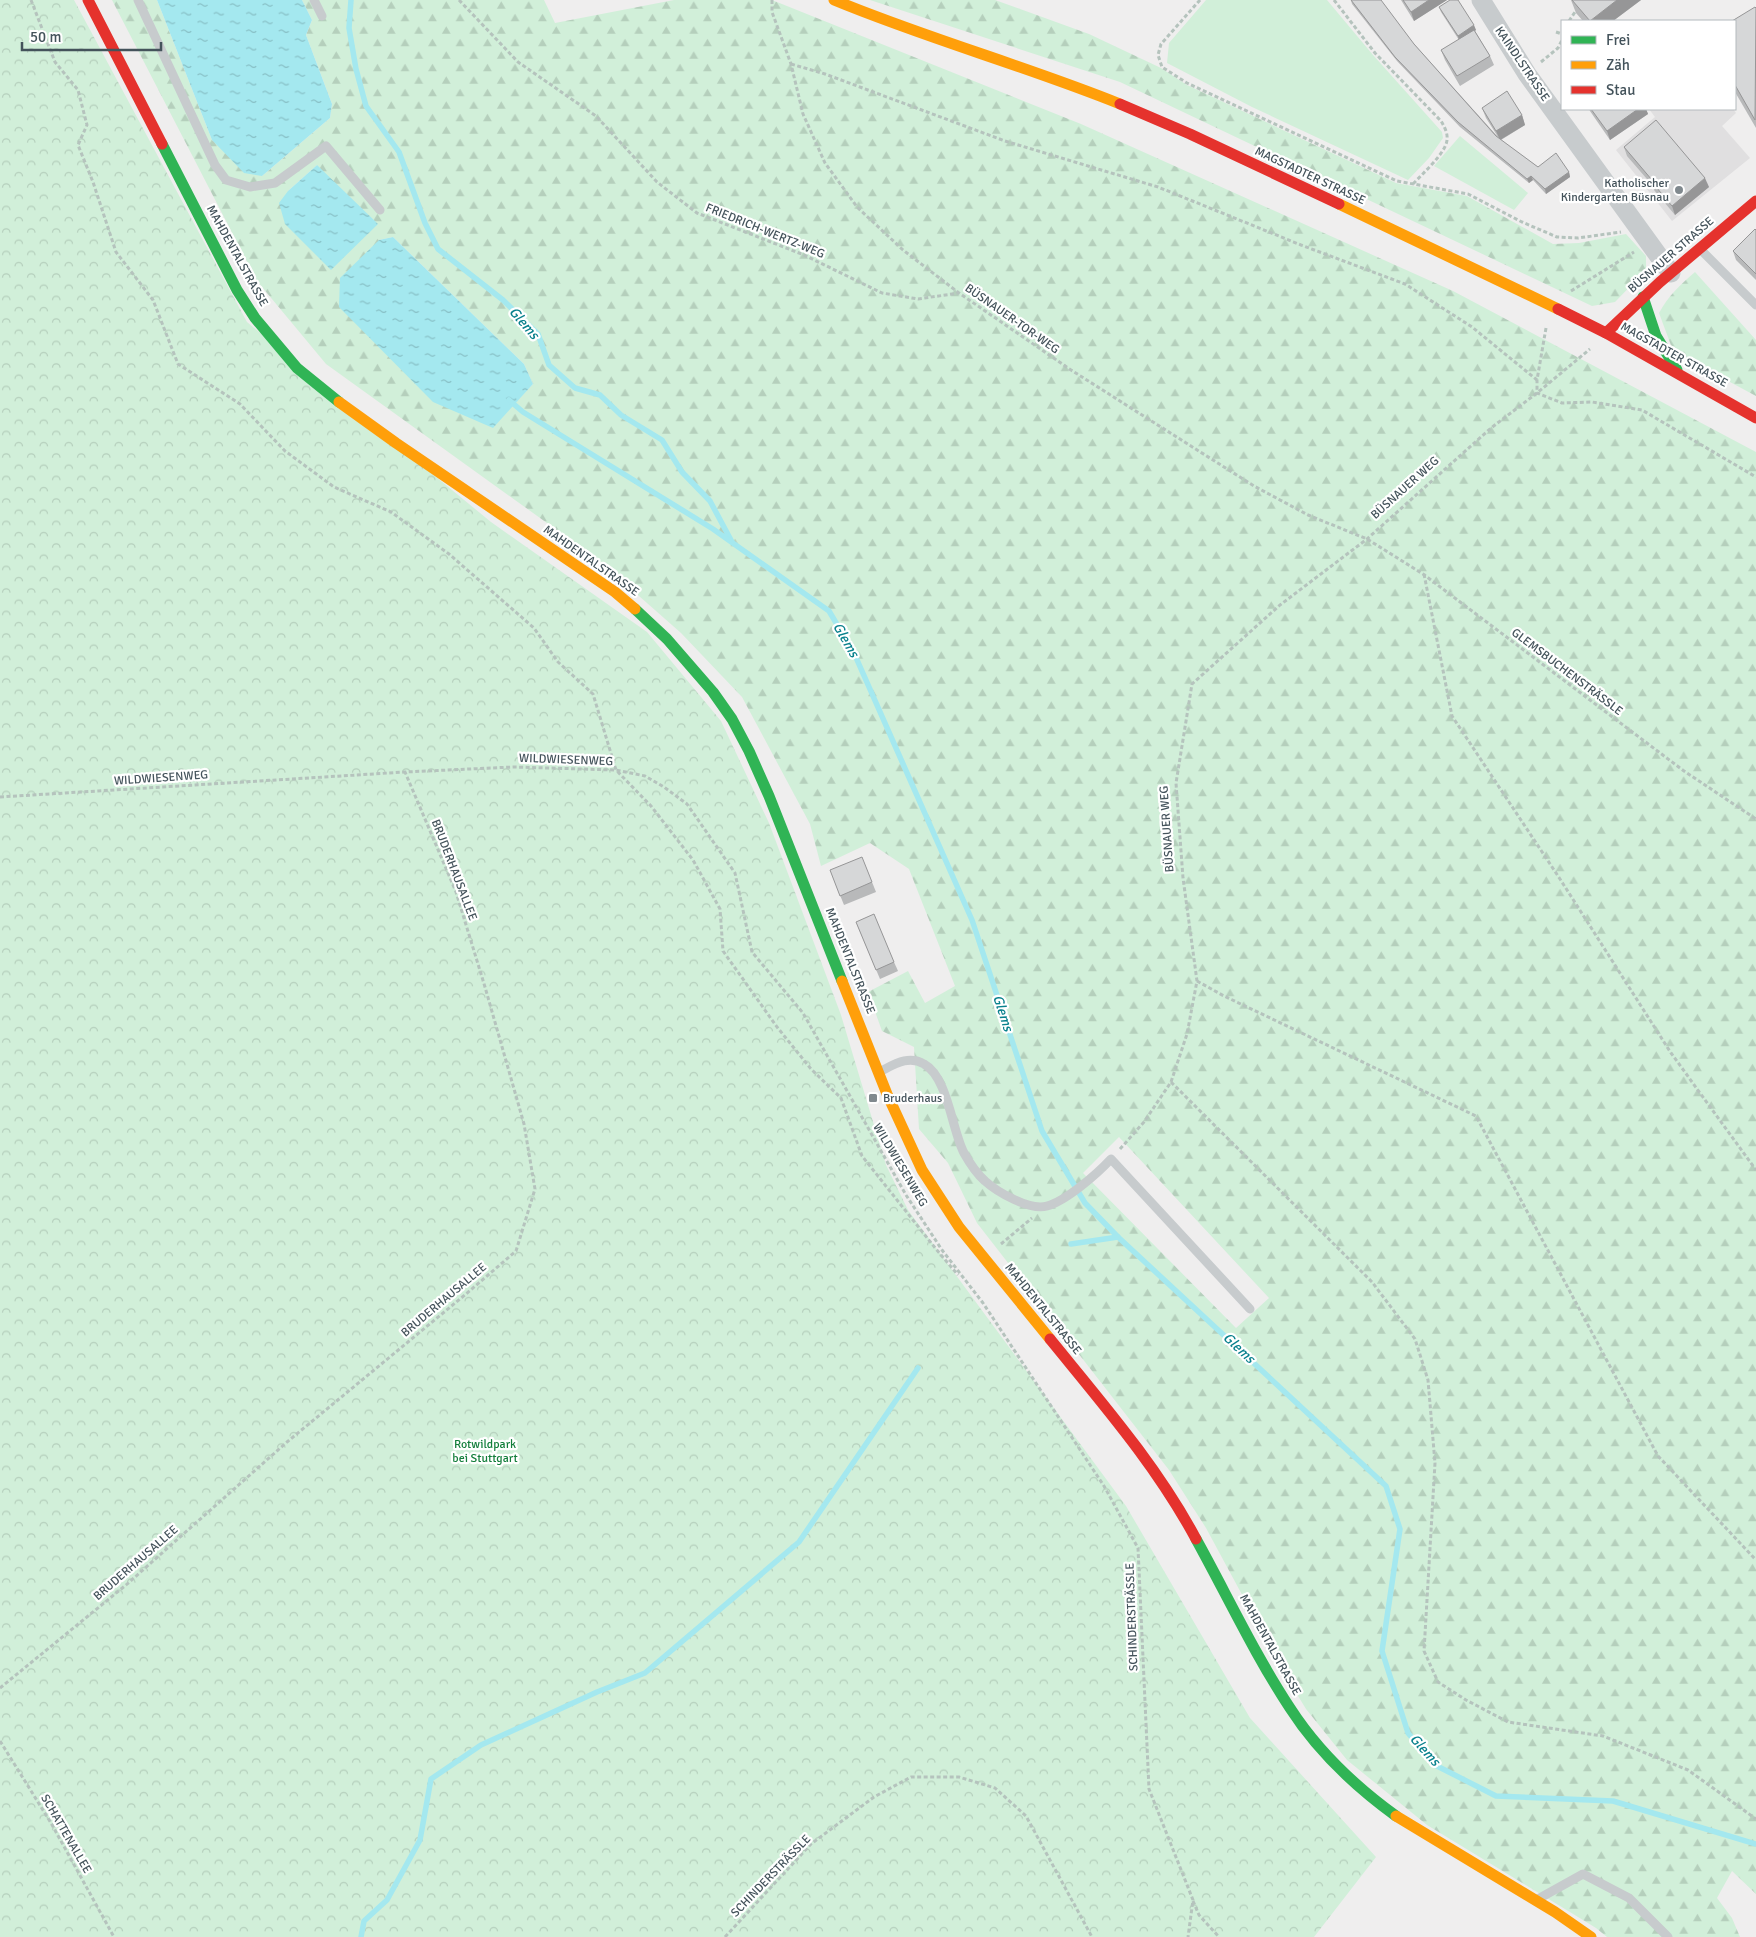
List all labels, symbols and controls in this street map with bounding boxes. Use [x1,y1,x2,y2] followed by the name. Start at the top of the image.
[22,20,161,52] scale bar
[1561,20,1736,110] legend
[1491,24,1553,104] street label: KAINDLSTRASSE
[30,28,61,46] text: 50 m
[1606,31,1630,49] text: Frei
[1606,56,1630,74] text: Zäh
[1606,81,1635,99] text: Stau
[1252,144,1368,208] street label: MAGSTADTER STRASSE
[1561,176,1670,205] place label: Katholischer Kindergarten Büsnau
[1673,184,1685,196] marker: Katholischer Kindergarten Büsnau
[703,200,827,262] street label: FRIEDRICH-WERTZ-WEG
[203,203,271,309] street label: MAHDENTALSTRASSE
[1625,214,1717,296] street label: BÜSNAUER STRASSE
[962,281,1062,357] street label: BÜSNAUER-TOR-WEG
[505,303,544,344] water label: Glems
[1618,319,1730,391] street label: MAGSTADTER STRASSE
[1368,453,1442,523] street label: BÜSNAUER WEG
[540,522,642,600] street label: MAHDENTALSTRASSE
[829,620,864,662] water label: Glems
[1508,625,1626,719] street label: GLEMSBUCHENSTRÄSSLE
[519,751,613,769] street label: WILDWIESENWEG
[113,767,209,789] street label: WILDWIESENWEG
[1157,785,1177,873] street label: BÜSNAUER WEG
[428,817,480,923] street label: BRUDERHAUSALLEE
[822,906,878,1017] street label: MAHDENTALSTRASSE
[989,993,1017,1035] water label: Glems
[883,1091,942,1106] place label: Bruderhaus
[867,1092,879,1104] marker: Bruderhaus
[869,1121,931,1209] street label: WILDWIESENWEG
[398,1260,490,1340] street label: BRUDERHAUSALLEE
[1001,1260,1085,1358] street label: MAHDENTALSTRASSE
[1220,1329,1260,1368] water label: Glems
[452,1437,518,1466] park label: Rotwildpark bei Stuttgart
[91,1522,182,1604] street label: BRUDERHAUSALLEE
[1123,1562,1141,1671] street label: SCHINDERSTRÄSSLE
[1236,1592,1304,1698] street label: MAHDENTALSTRASSE
[1406,1730,1445,1771] water label: Glems
[37,1792,95,1876] street label: SCHATTENALLEE
[728,1832,814,1920] street label: SCHINDERSTRÄSSLE

